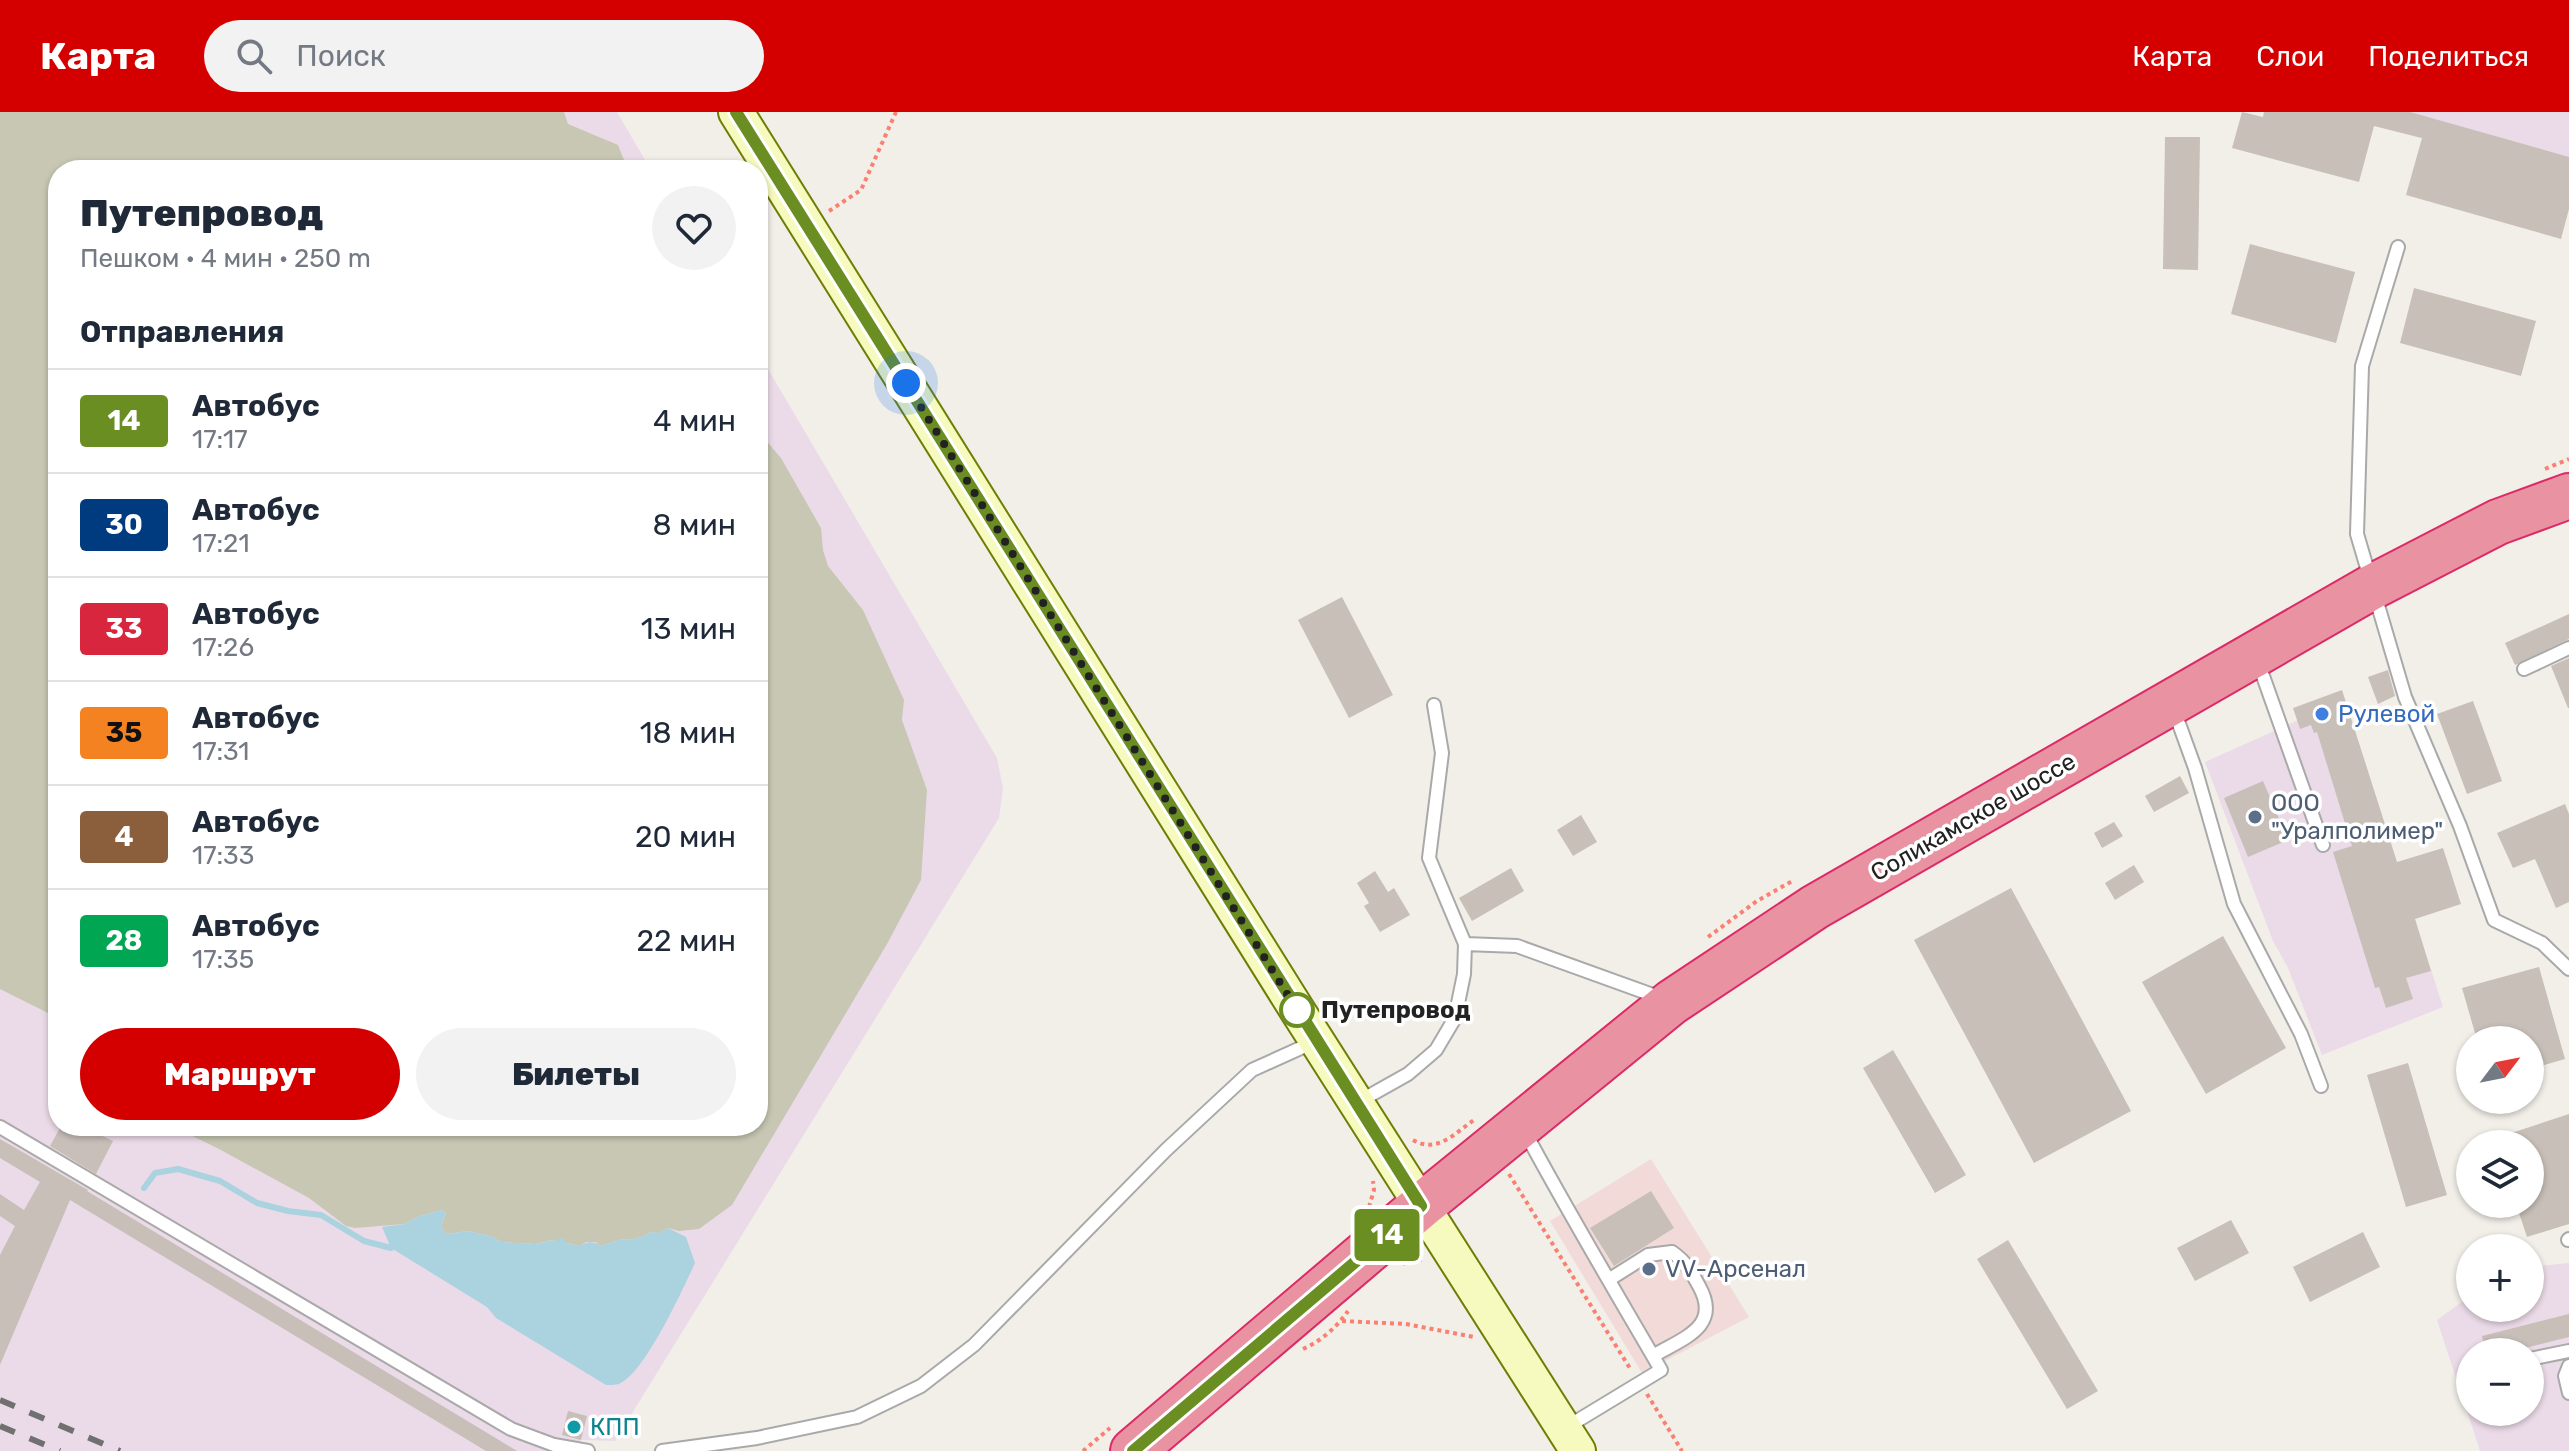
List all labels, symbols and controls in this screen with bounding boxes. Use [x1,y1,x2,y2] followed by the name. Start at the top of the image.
[204,20,764,92] search box
[40,33,156,79] text: Карта
[232,34,276,78] icon: search
[296,38,386,74] text: Поиск
[2132,40,2212,73] text: Карта
[2256,40,2324,73] text: Слои
[2368,40,2529,73] text: Поделиться
[652,186,736,270] button: heart
[80,190,323,236] text: Путепровод
[80,243,371,274] text: Пешком · 4 мин · 250 m
[80,314,284,350] text: Отправления
[886,363,926,403] your location
[192,388,320,424] text: Автобус
[653,403,736,439] text: 4 мин
[107,404,141,437] text: 14
[192,424,248,455] text: 17:17
[192,492,320,528] text: Автобус
[653,507,736,543] text: 8 мин
[105,508,143,541] text: 30
[192,528,250,559] text: 17:21
[192,596,320,632] text: Автобус
[641,611,736,647] text: 13 мин
[106,612,142,645] text: 33
[192,632,254,663] text: 17:26
[192,700,320,736] text: Автобус
[2338,700,2435,728] place label: Рулевой
[2313,705,2331,723] marker: Рулевой
[640,715,736,751] text: 18 мин
[106,716,142,749] text: 35
[192,736,249,767] text: 17:31
[1866,747,2080,887] street label: Соликамское шоссе
[2271,789,2443,845] place label: OOO "Уралполимер"
[192,804,320,840] text: Автобус
[2246,808,2264,826] marker: OOO "Уралполимер"
[635,819,736,855] text: 20 мин
[114,820,134,853] text: 4
[192,840,254,871] text: 17:33
[192,908,320,944] text: Автобус
[636,923,736,959] text: 22 мин
[105,924,143,957] text: 28
[192,944,254,975] text: 17:35
[1280,993,1314,1027] marker: Путепровод
[1321,996,1471,1024] place label: Путепровод
[2456,1026,2544,1114] north arrow
[2456,1026,2544,1426] map controls
[80,1028,400,1120] button: Маршрут
[416,1028,736,1120] button: Билеты
[2456,1130,2544,1218] button: layers
[1351,1209,1423,1261] line badge: 14
[1370,1218,1404,1251] text: 14
[2456,1234,2544,1322] button: +
[1665,1255,1806,1283] place label: VV-Арсенал
[1640,1260,1658,1278] marker: VV-Арсенал
[2456,1338,2544,1426] button: −
[590,1413,640,1441] place label: КПП
[565,1418,583,1436] marker: КПП

